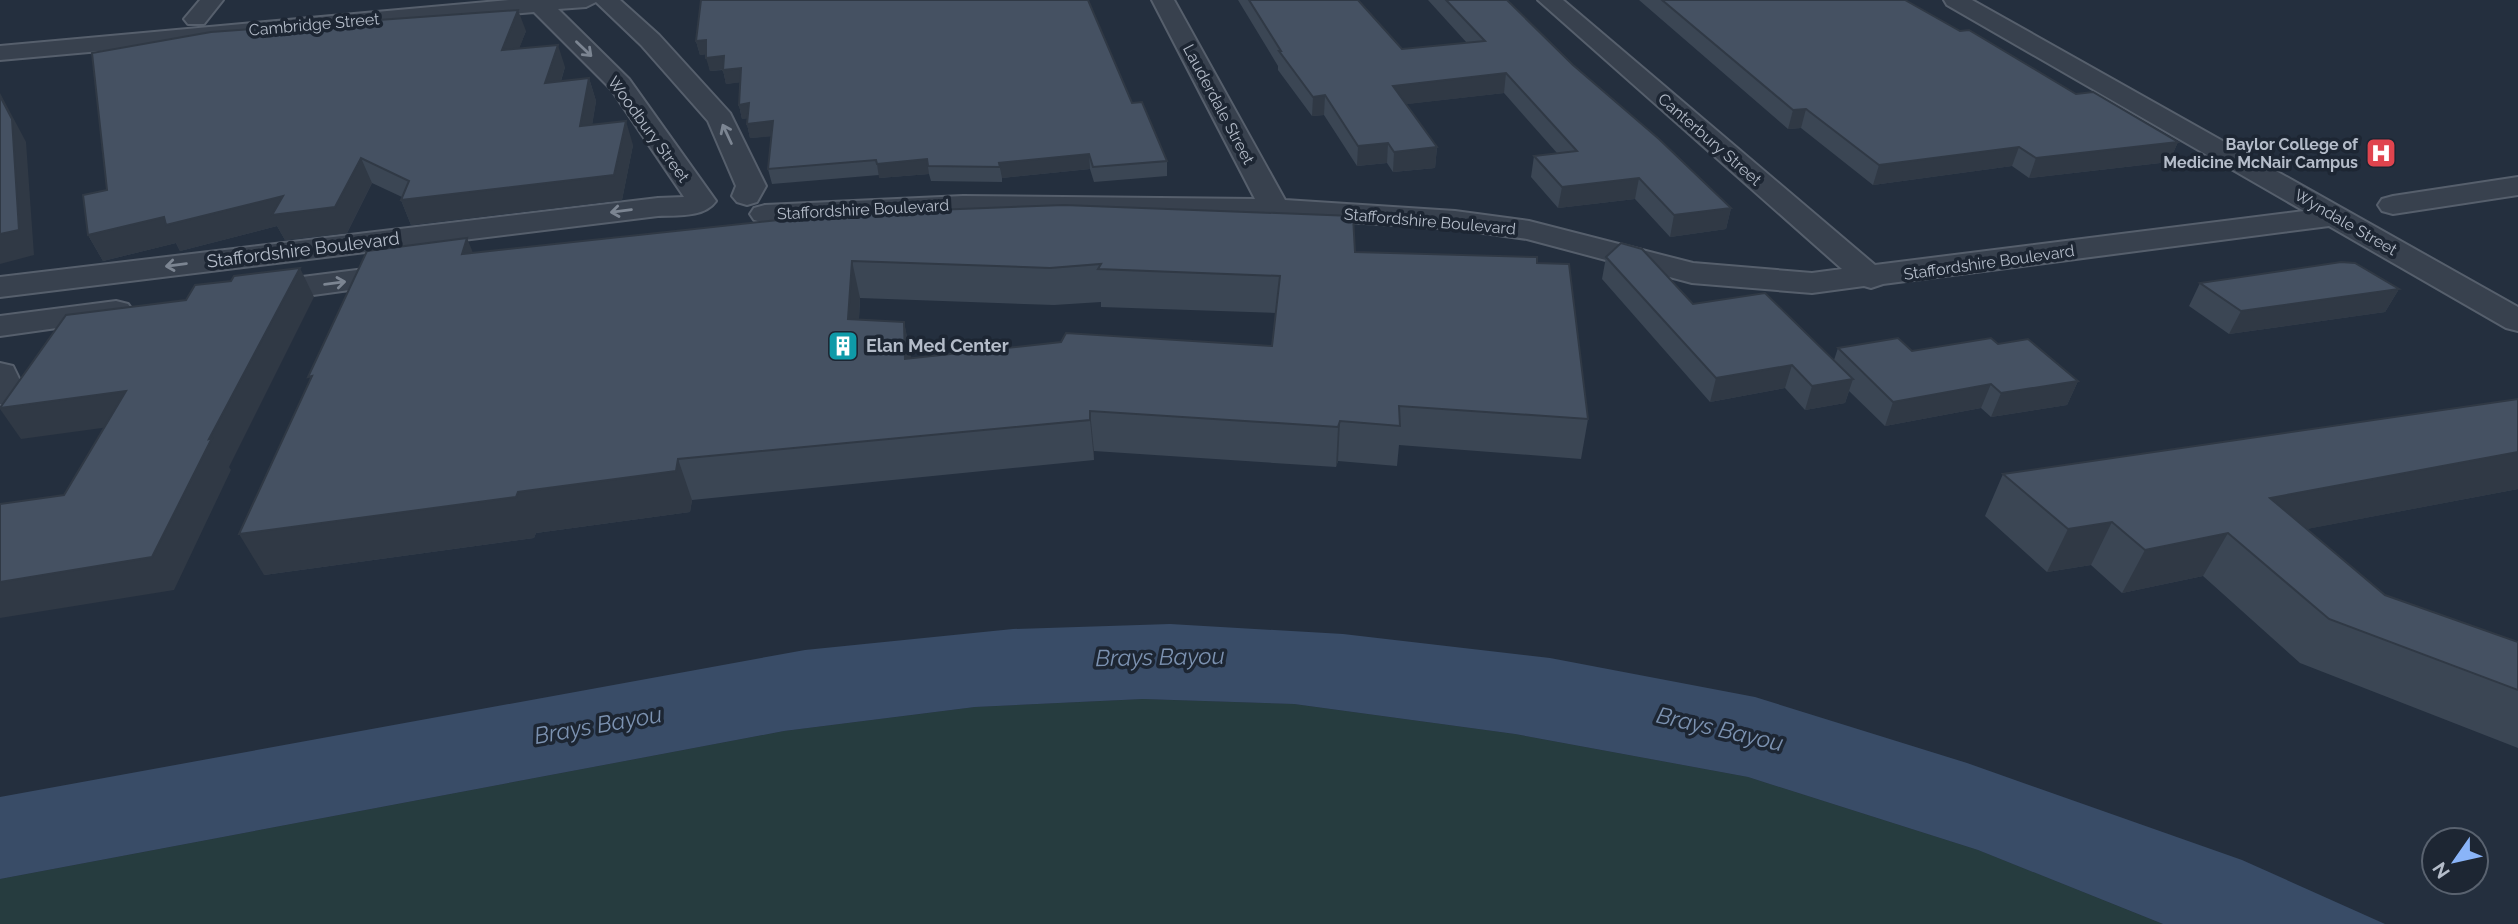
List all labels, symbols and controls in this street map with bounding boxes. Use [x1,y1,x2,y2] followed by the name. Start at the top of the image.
[248,9,381,40] street label: Cambridge Street
[575,41,592,58] one-way arrow
[1179,41,1258,168] street label: Lauderdale Street
[604,73,694,186] street label: Woodbury Street
[1654,89,1766,190] street label: Canterbury Street
[720,124,733,145] one-way arrow
[2163,135,2359,172] place label: Baylor College of Medicine McNair Campus
[2364,136,2398,170] hospital icon: Baylor College of Medicine McNair Campus
[2291,185,2401,260] street label: Wyndale Street
[776,195,950,223] street label: Staffordshire Boulevard
[610,205,633,218] one-way arrow
[1343,205,1517,238] street label: Staffordshire Boulevard
[205,227,401,272] street label: Staffordshire Boulevard
[1902,241,2076,284] street label: Staffordshire Boulevard
[165,259,188,272] one-way arrow
[323,276,346,289] one-way arrow
[826,329,860,363] building icon: Elan Med Center
[866,335,1009,356] place label: Elan Med Center
[1095,642,1225,671] water label: Brays Bayou
[532,700,664,749] water label: Brays Bayou
[1654,701,1786,756] water label: Brays Bayou
[2420,826,2490,896] north arrow
[2428,858,2454,883] text: N

